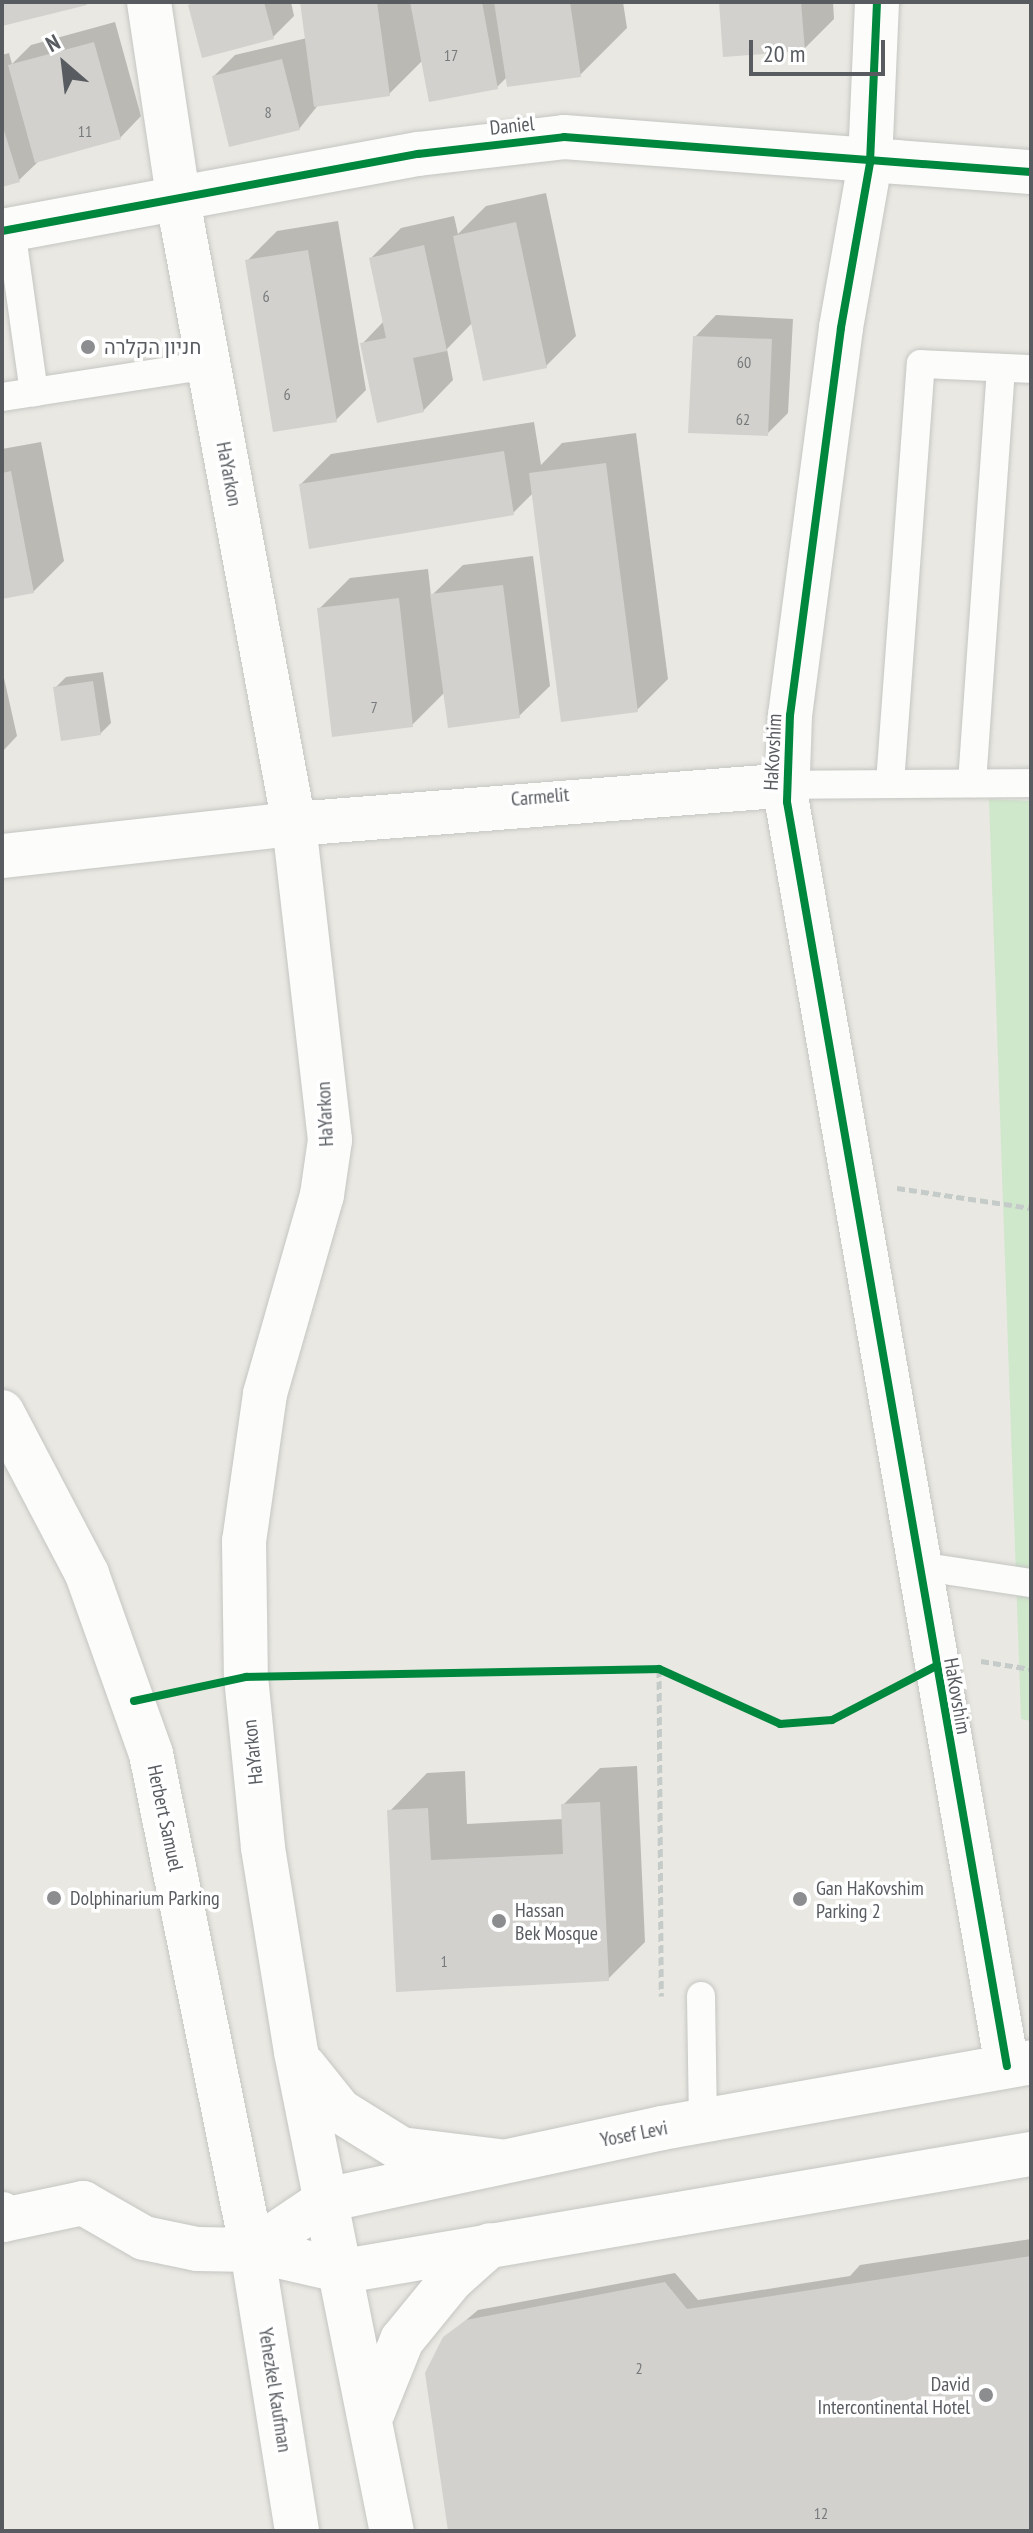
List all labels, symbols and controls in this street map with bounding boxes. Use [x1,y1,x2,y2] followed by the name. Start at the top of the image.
[24,24,104,104] north arrow
[753,24,889,74] scale bar
[41,28,65,58] text: N
[763,38,805,69] text: 20 m
[444,45,458,65] house number: 17
[264,102,272,122] house number: 8
[489,112,535,140] street label: Daniel
[78,121,92,141] house number: 11
[262,286,270,306] house number: 6
[104,335,201,359] place label: חניון הקלרה
[79,338,97,356] marker: חניון הקלרה
[737,352,751,372] house number: 60
[283,384,291,404] house number: 6
[736,409,750,429] house number: 62
[211,440,247,508] street label: HaYarkon
[370,697,378,717] house number: 7
[759,713,787,791] street label: HaKovshim
[510,783,570,811] street label: Carmelit
[311,1081,339,1147] street label: HaYarkon
[939,1656,975,1736] street label: HaKovshim
[238,1718,268,1786] street label: HaYarkon
[142,1763,188,1873] street label: Herbert Samuel
[816,1876,924,1923] place label: Gan HaKovshim Parking 2
[70,1886,220,1910] place label: Dolphinarium Parking
[45,1889,63,1907] marker: Dolphinarium Parking
[791,1890,809,1908] marker: Gan HaKovshim Parking 2
[515,1898,598,1945] place label: Hassan Bek Mosque
[490,1912,508,1930] marker: Hassan Bek Mosque
[440,1951,448,1971] house number: 1
[598,2116,670,2152] street label: Yosef Levi
[253,2326,297,2454] street label: Yehezkel Kaufman
[635,2358,643,2378] house number: 2
[818,2372,970,2419] place label: David Intercontinental Hotel
[977,2386,995,2404] marker: David Intercontinental Hotel
[814,2503,828,2523] house number: 12

